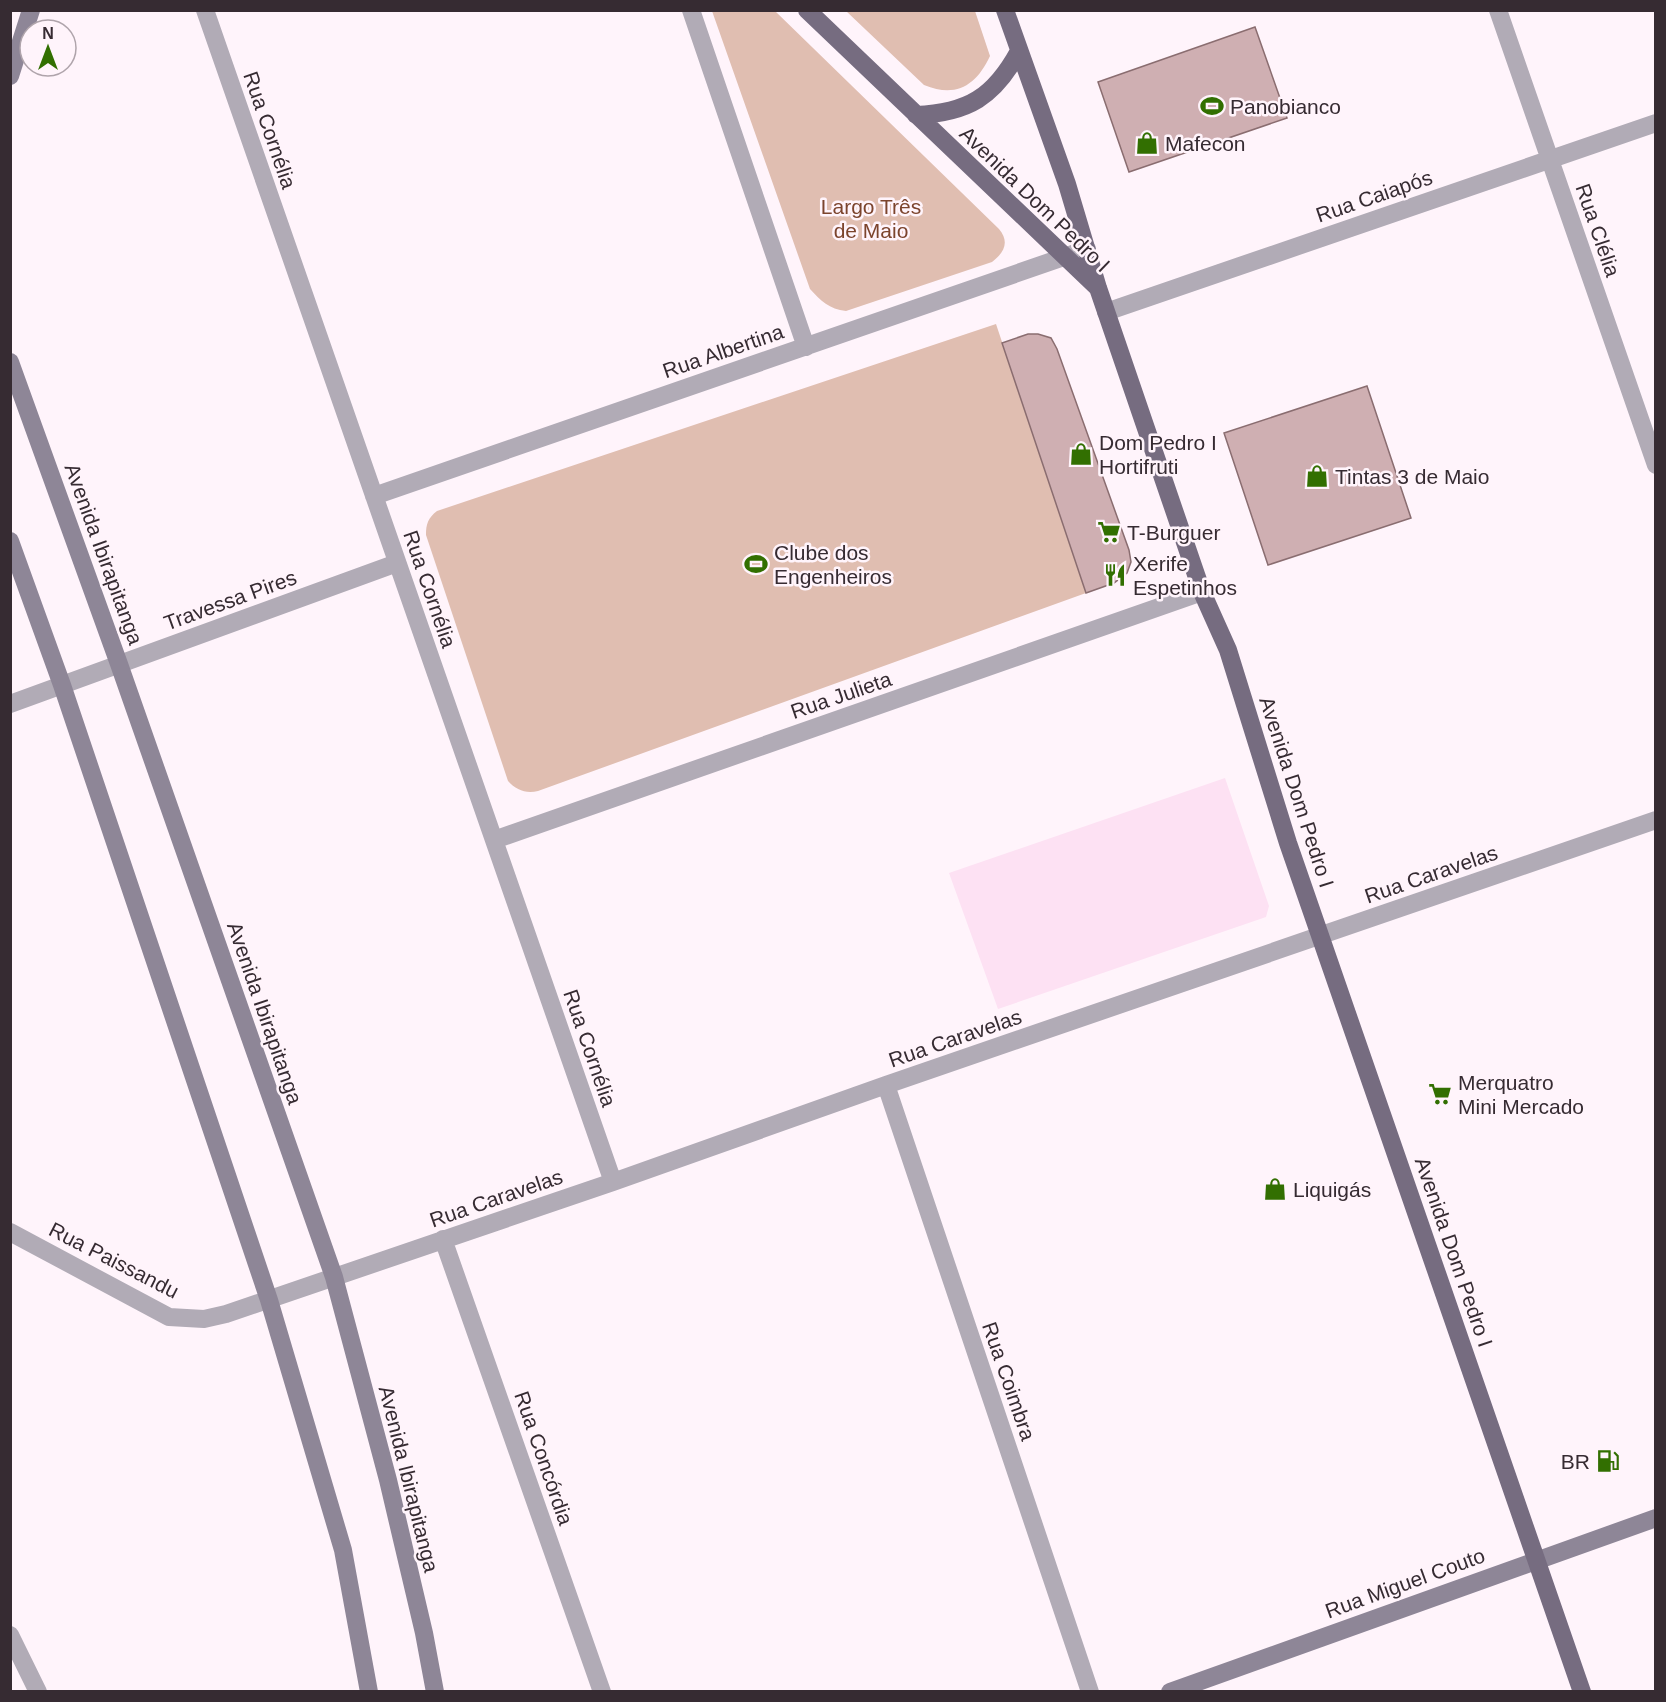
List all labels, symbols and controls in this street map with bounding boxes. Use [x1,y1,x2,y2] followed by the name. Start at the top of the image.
[18,18,78,78] north arrow
[42,25,54,42] text: N
[239,68,301,192] street label: Rua Cornélia
[1199,93,1225,119] sports icon: Panobianco
[1230,95,1341,118] place label: Panobianco
[955,122,1115,276] street label: Avenida Dom Pedro I
[1134,130,1160,156] shop icon: Mafecon
[1165,132,1246,155] place label: Mafecon
[1313,165,1435,227] street label: Rua Caiapós
[1571,180,1625,280] street label: Rua Clélia
[821,195,921,242] park label: Largo Três de Maio
[660,319,787,382] street label: Rua Albertina
[1099,431,1217,478] place label: Dom Pedro I Hortifruti
[1068,441,1094,467] shop icon: Dom Pedro I Hortifruti
[61,460,148,648] street label: Avenida Ibirapitanga
[1304,463,1330,489] shop icon: Tintas 3 de Maio
[1335,465,1489,488] place label: Tintas 3 de Maio
[1096,519,1122,545] supermarket icon: T-Burguer
[1127,521,1220,544] place label: T-Burguer
[399,527,461,651] street label: Rua Cornélia
[774,541,892,588] place label: Clube dos Engenheiros
[743,551,769,577] sports icon: Clube dos Engenheiros
[1133,552,1237,599] place label: Xerife Espetinhos
[1102,562,1128,588] restaurant icon: Xerife Espetinhos
[161,565,299,635] street label: Travessa Pires
[788,667,895,723] street label: Rua Julieta
[1255,694,1339,890] street label: Avenida Dom Pedro I
[1362,841,1500,907] street label: Rua Caravelas
[223,919,307,1107] street label: Avenida Ibirapitanga
[559,986,621,1110] street label: Rua Cornélia
[886,1005,1024,1071] street label: Rua Caravelas
[1458,1071,1584,1118] place label: Merquatro Mini Mercado
[1427,1081,1453,1107] supermarket icon: Merquatro Mini Mercado
[1411,1154,1497,1350] street label: Avenida Dom Pedro I
[427,1165,565,1231] street label: Rua Caravelas
[1262,1176,1288,1202] shop icon: Liquigás
[1293,1178,1371,1201] place label: Liquigás
[45,1217,183,1303] street label: Rua Paissandu
[978,1319,1040,1444] street label: Rua Coimbra
[375,1384,443,1575] street label: Avenida Ibirapitanga
[510,1388,578,1528] street label: Rua Concórdia
[1595,1448,1621,1474] fuel station icon: BR
[1561,1450,1590,1473] place label: BR
[1322,1543,1488,1623] street label: Rua Miguel Couto

